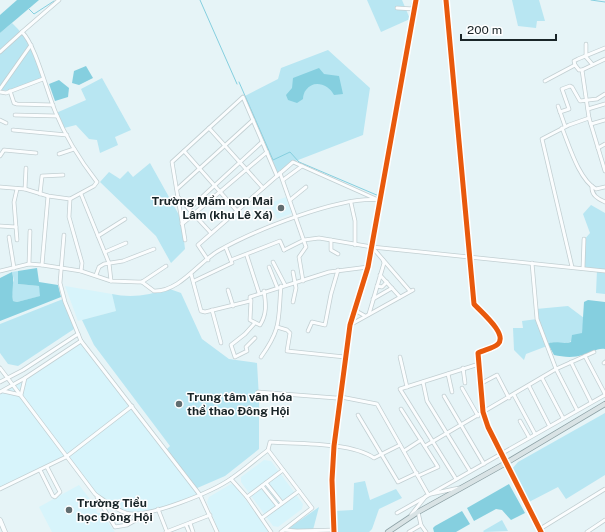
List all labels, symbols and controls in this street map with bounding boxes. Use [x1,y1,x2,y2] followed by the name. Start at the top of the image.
[461,16,556,42] scale bar
[467,23,502,37] text: 200 m
[152,194,273,222] place label: Trường Mầm non Mai Lâm (khu Lê Xá)
[276,203,286,213] marker: Trường Mầm non Mai Lâm (khu Lê Xá)
[187,390,293,418] place label: Trung tâm văn hóa thể thao Đông Hội
[174,399,184,409] marker: Trung tâm văn hóa thể thao Đông Hội
[77,496,153,524] place label: Trường Tiểu học Đông Hội
[64,505,74,515] marker: Trường Tiểu học Đông Hội

